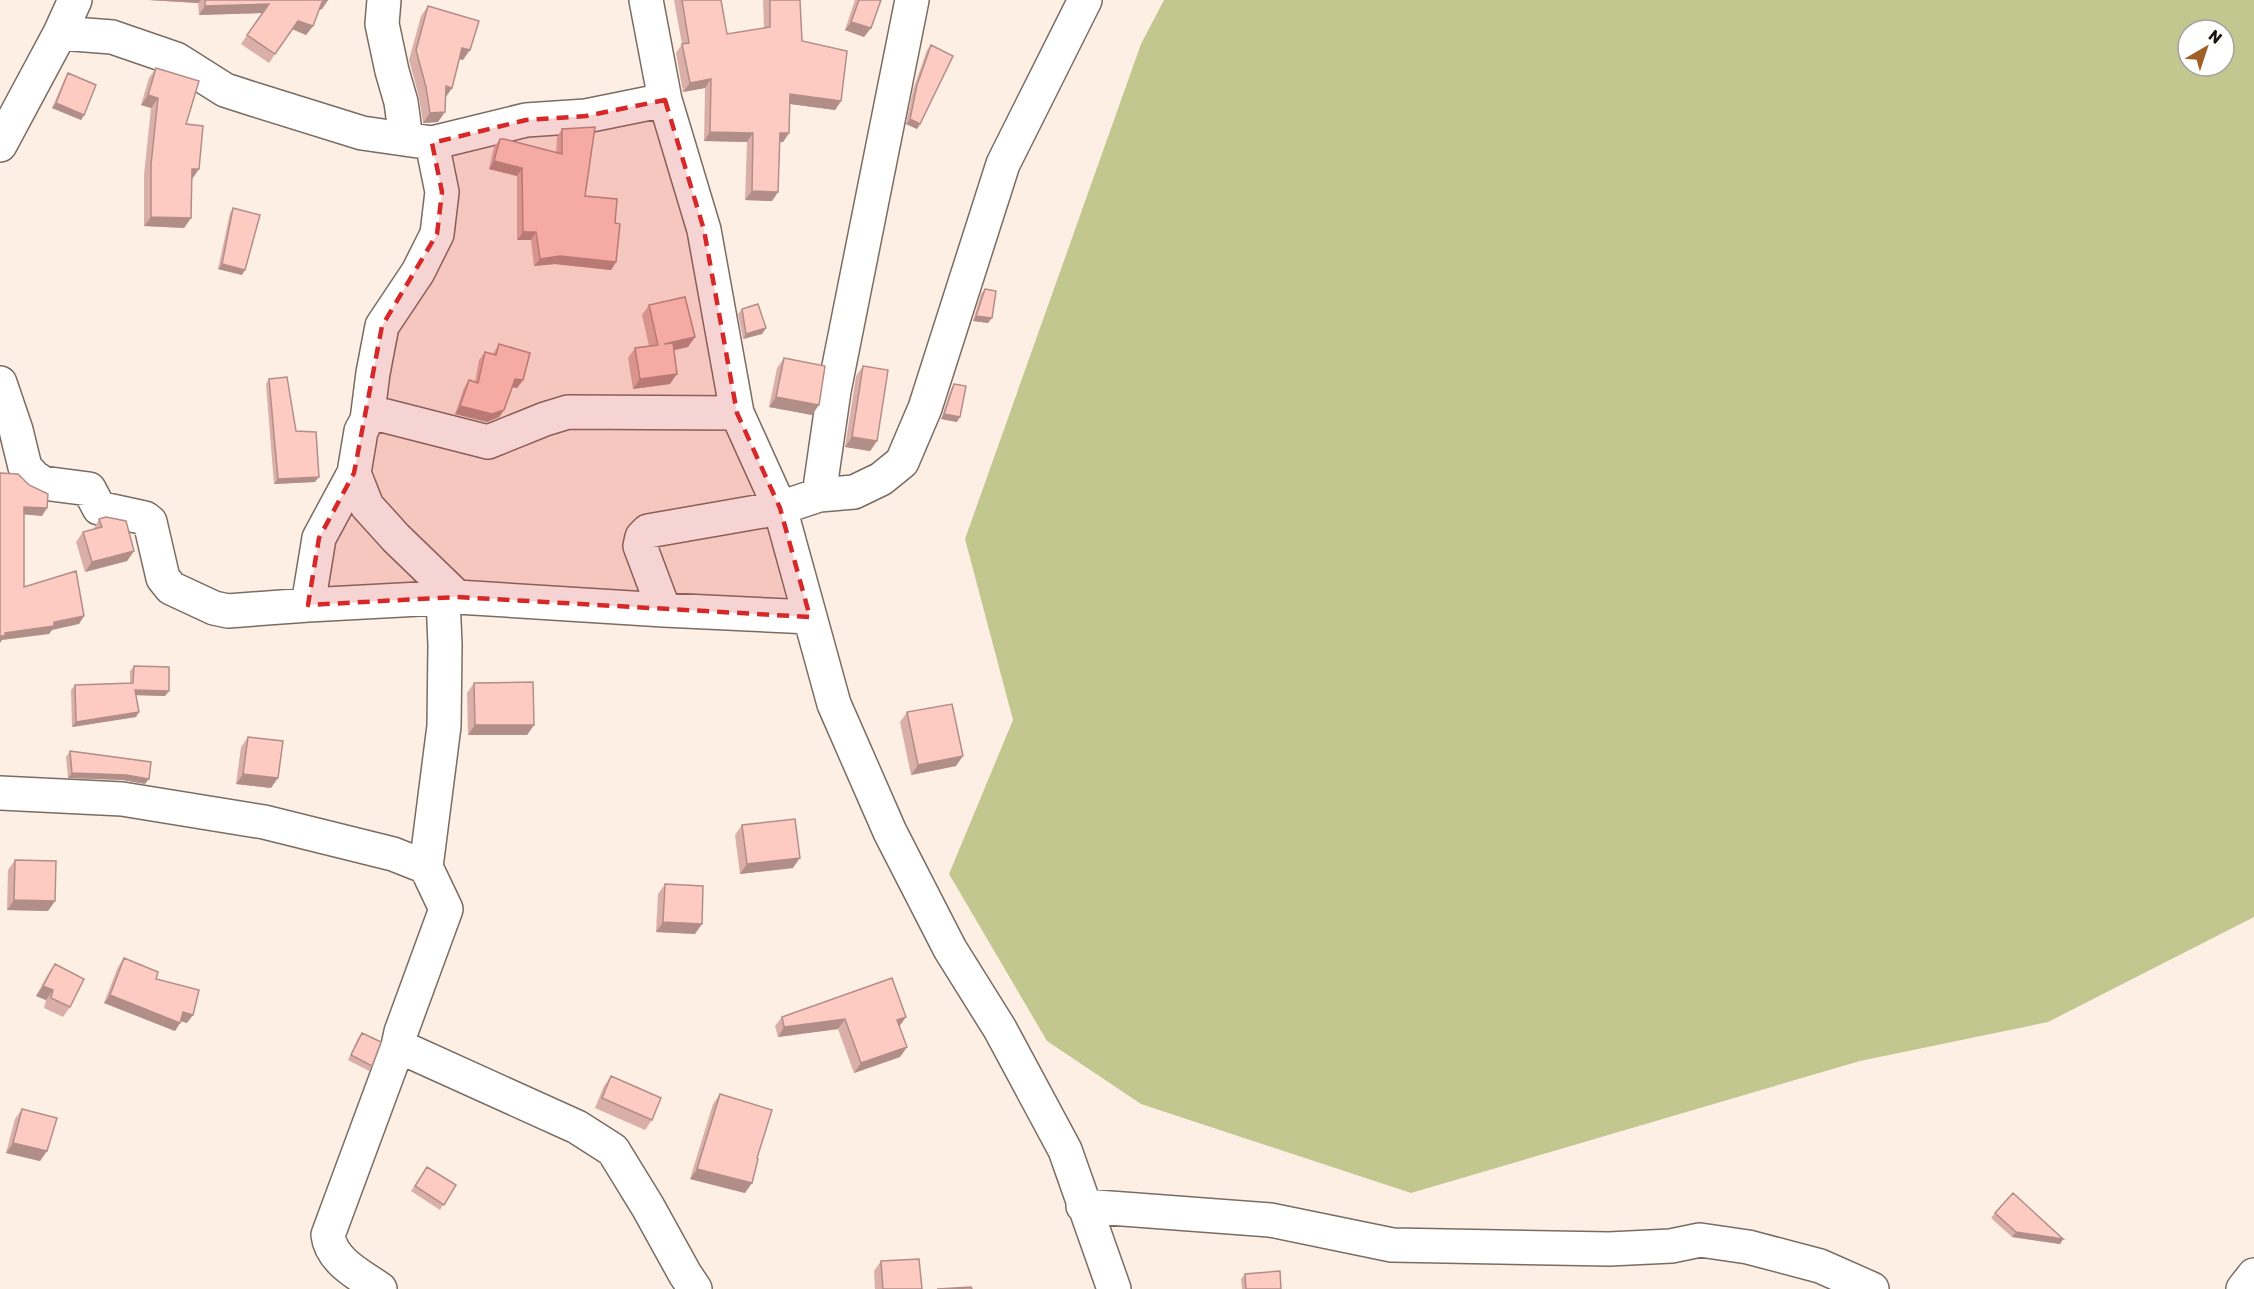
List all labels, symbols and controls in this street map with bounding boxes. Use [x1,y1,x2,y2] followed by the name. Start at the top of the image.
[2176,18,2236,78] north arrow
[2205,26,2226,48] text: N

